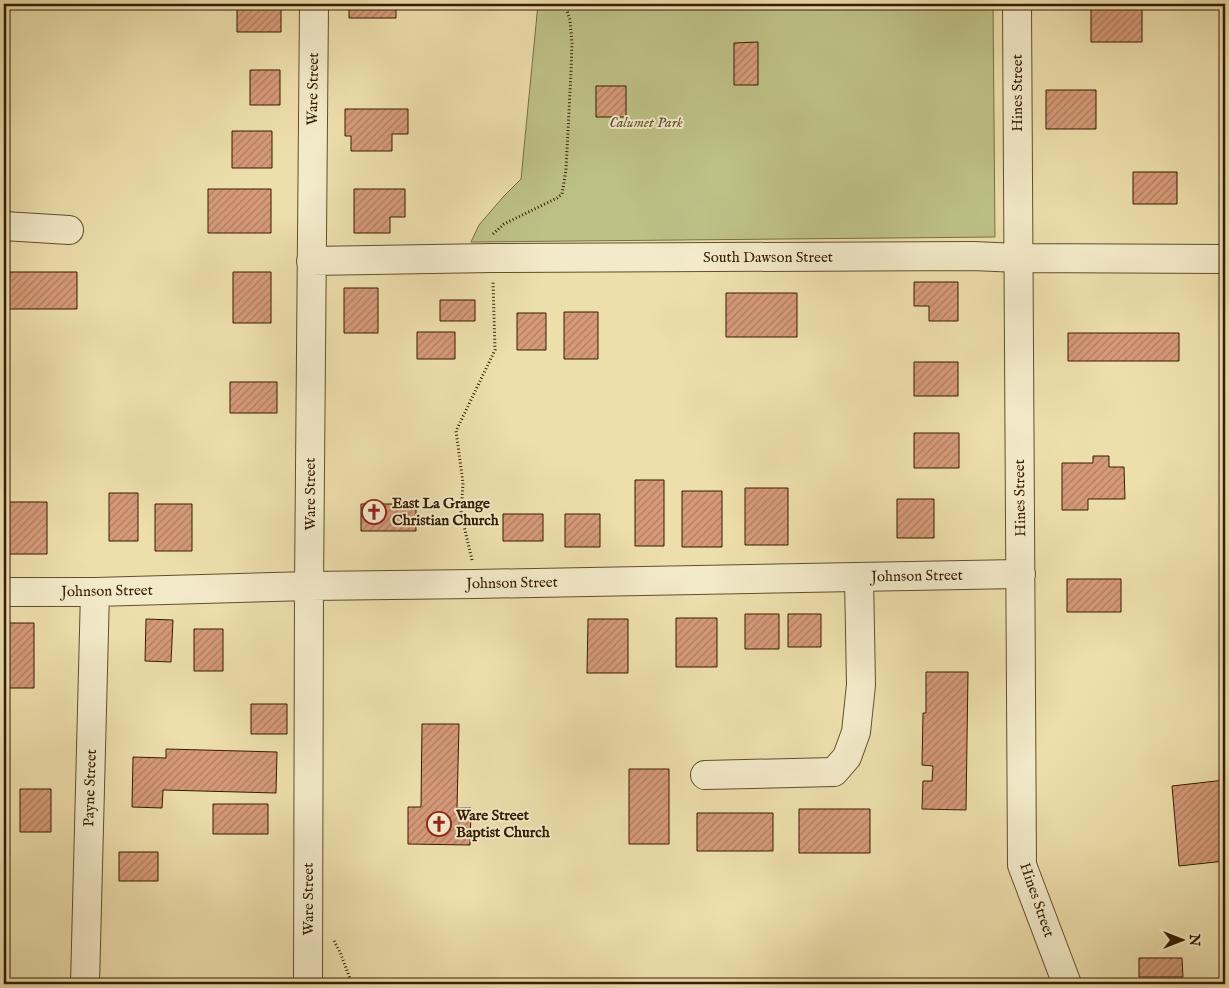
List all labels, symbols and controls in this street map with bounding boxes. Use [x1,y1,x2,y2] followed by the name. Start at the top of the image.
[303,52,323,126] street label: Ware Street
[1008,54,1027,132] street label: Hines Street
[609,113,683,132] park label: Calumet Park
[703,248,833,267] street label: South Dawson Street
[301,458,320,530] street label: Ware Street
[1010,459,1030,537] street label: Hines Street
[392,494,500,530] place label: East La Grange Christian Church
[361,499,387,525] church icon: East La Grange Christian Church
[869,566,963,586] street label: Johnson Street
[464,573,558,593] street label: Johnson Street
[59,581,153,601] street label: Johnson Street
[79,749,101,827] street label: Payne Street
[455,806,551,842] place label: Ware Street Baptist Church
[426,811,452,837] church icon: Ware Street Baptist Church
[1015,860,1059,940] street label: Hines Street
[299,863,318,935] street label: Ware Street
[1156,916,1206,966] north arrow
[1185,933,1203,946] text: N

